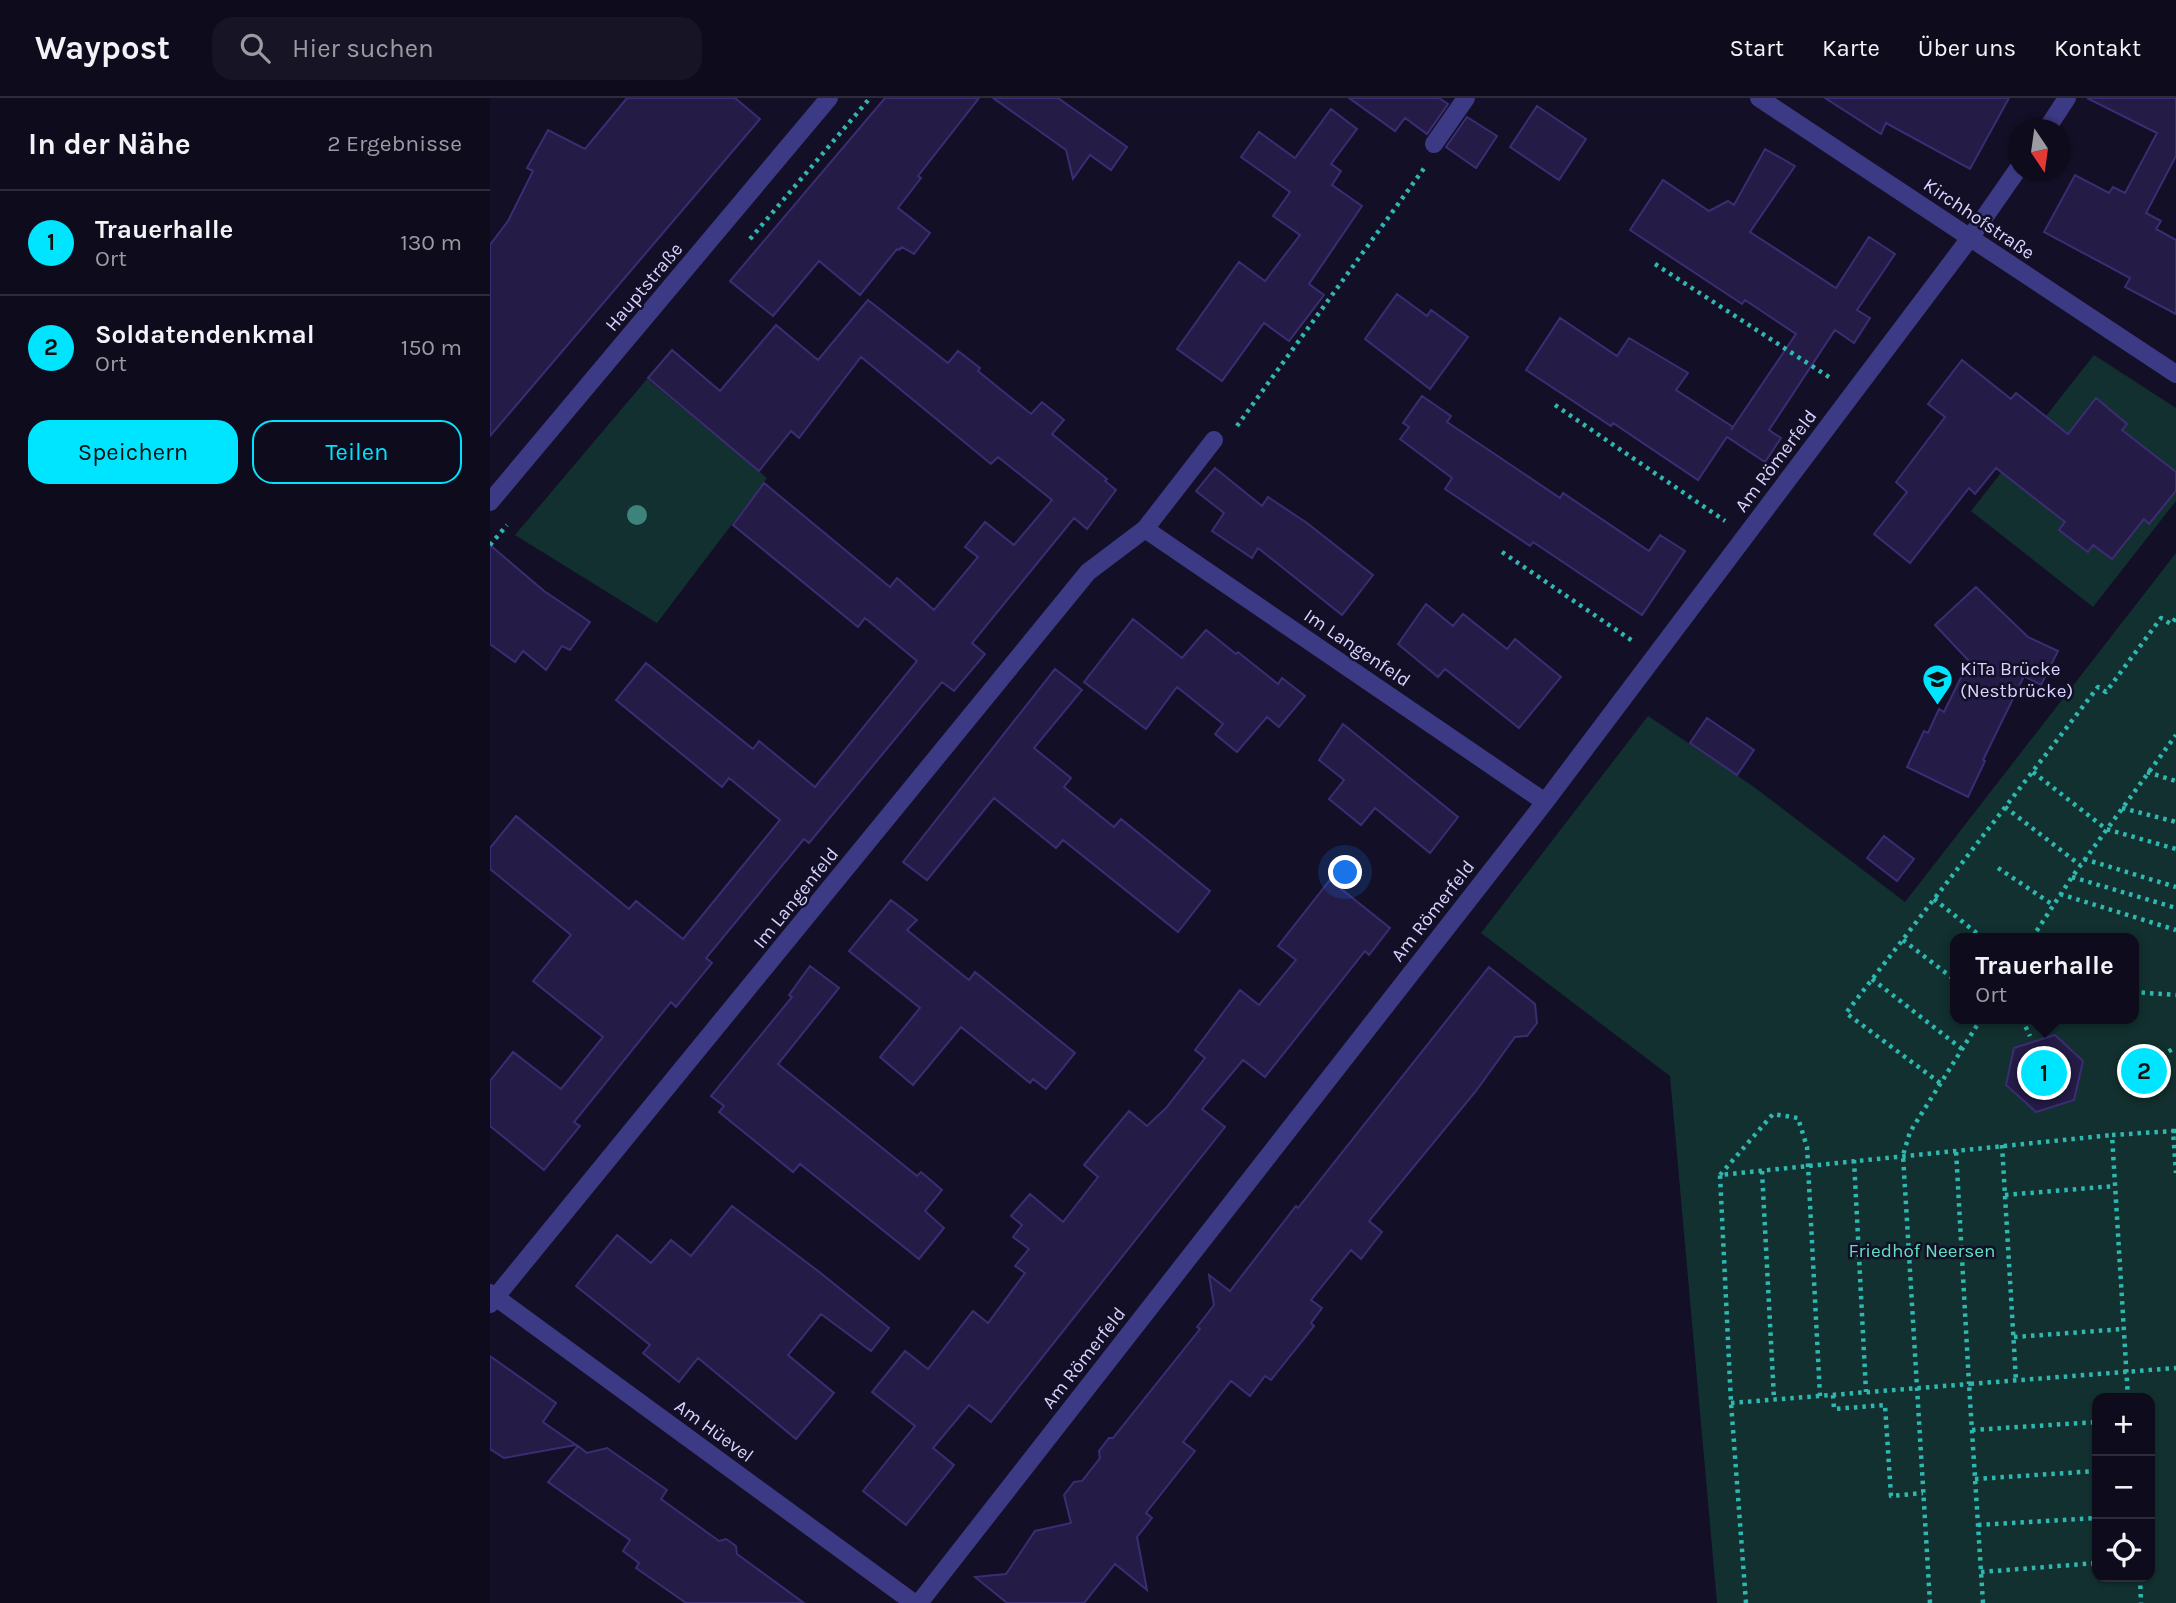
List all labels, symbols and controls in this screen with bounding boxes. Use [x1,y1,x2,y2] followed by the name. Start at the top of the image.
[212,17,702,80] search box
[35,29,170,67] text: Waypost
[236,29,274,67] icon: search
[292,33,434,64] text: Hier suchen
[1730,34,1784,62] text: Start
[1822,34,1880,62] text: Karte
[1918,34,2016,62] text: Über uns
[2054,34,2141,62] text: Kontakt
[2008,119,2071,182] north arrow
[28,126,191,162] text: In der Nähe
[327,130,462,157] text: 2 Ergebnisse
[1919,174,2039,264] street label: Kirchhofstraße
[95,214,233,245] text: Trauerhalle
[47,229,55,256] text: 1
[400,229,462,256] text: 130 m
[601,238,687,336] street label: Hauptstraße
[95,245,127,272] text: Ort
[95,319,315,350] text: Soldatendenkmal
[44,334,58,361] text: 2
[401,334,462,361] text: 150 m
[95,350,127,377] text: Ort
[1730,405,1822,517] street label: Am Römerfeld
[28,420,238,484] button: Speichern
[252,420,462,484] button: Teilen
[1300,604,1414,692] street label: Im Langenfeld
[1960,658,2073,702] place label: KiTa Brücke (Nestbrücke)
[1920,663,1954,707] school or university icon: KiTa Brücke (Nestbrücke)
[749,843,843,953] street label: Im Langenfeld
[1328,855,1362,889] your location
[1387,856,1479,966] street label: Am Römerfeld
[1950,933,2139,1024] popup
[1975,950,2114,981] text: Trauerhalle
[1975,981,2007,1008] text: Ort
[2121,1045,2167,1097] pin: 2
[2021,1047,2067,1099] pin: 1
[1849,1240,1995,1262] park label: Friedhof Neersen
[1038,1303,1130,1413] street label: Am Römerfeld
[2092,1393,2155,1582] map controls
[2092,1393,2155,1456] button: +
[670,1395,758,1467] street label: Am Hüevel
[2092,1456,2155,1519] button: −
[2092,1519,2155,1582] button: locate

